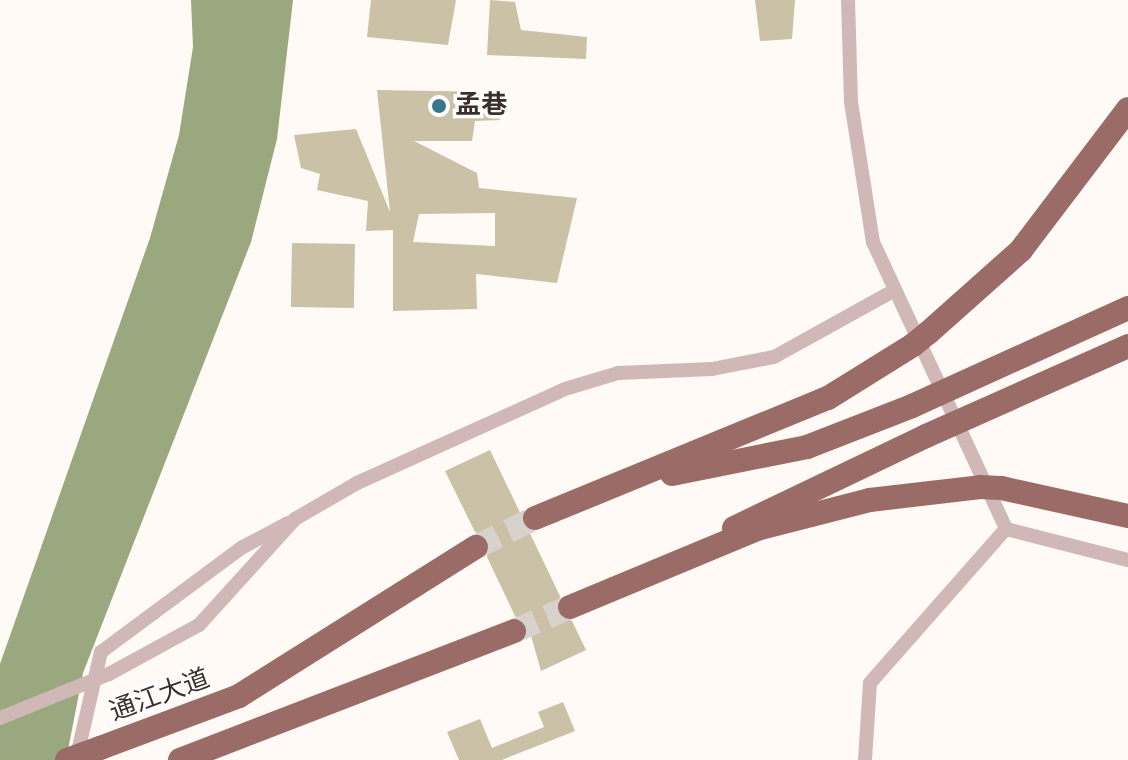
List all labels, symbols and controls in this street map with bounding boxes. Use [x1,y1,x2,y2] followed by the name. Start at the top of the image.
[455,90,507,122] place label: 孟巷
[430,97,448,115] marker: 孟巷
[106,664,214,728] street label: 通江大道

